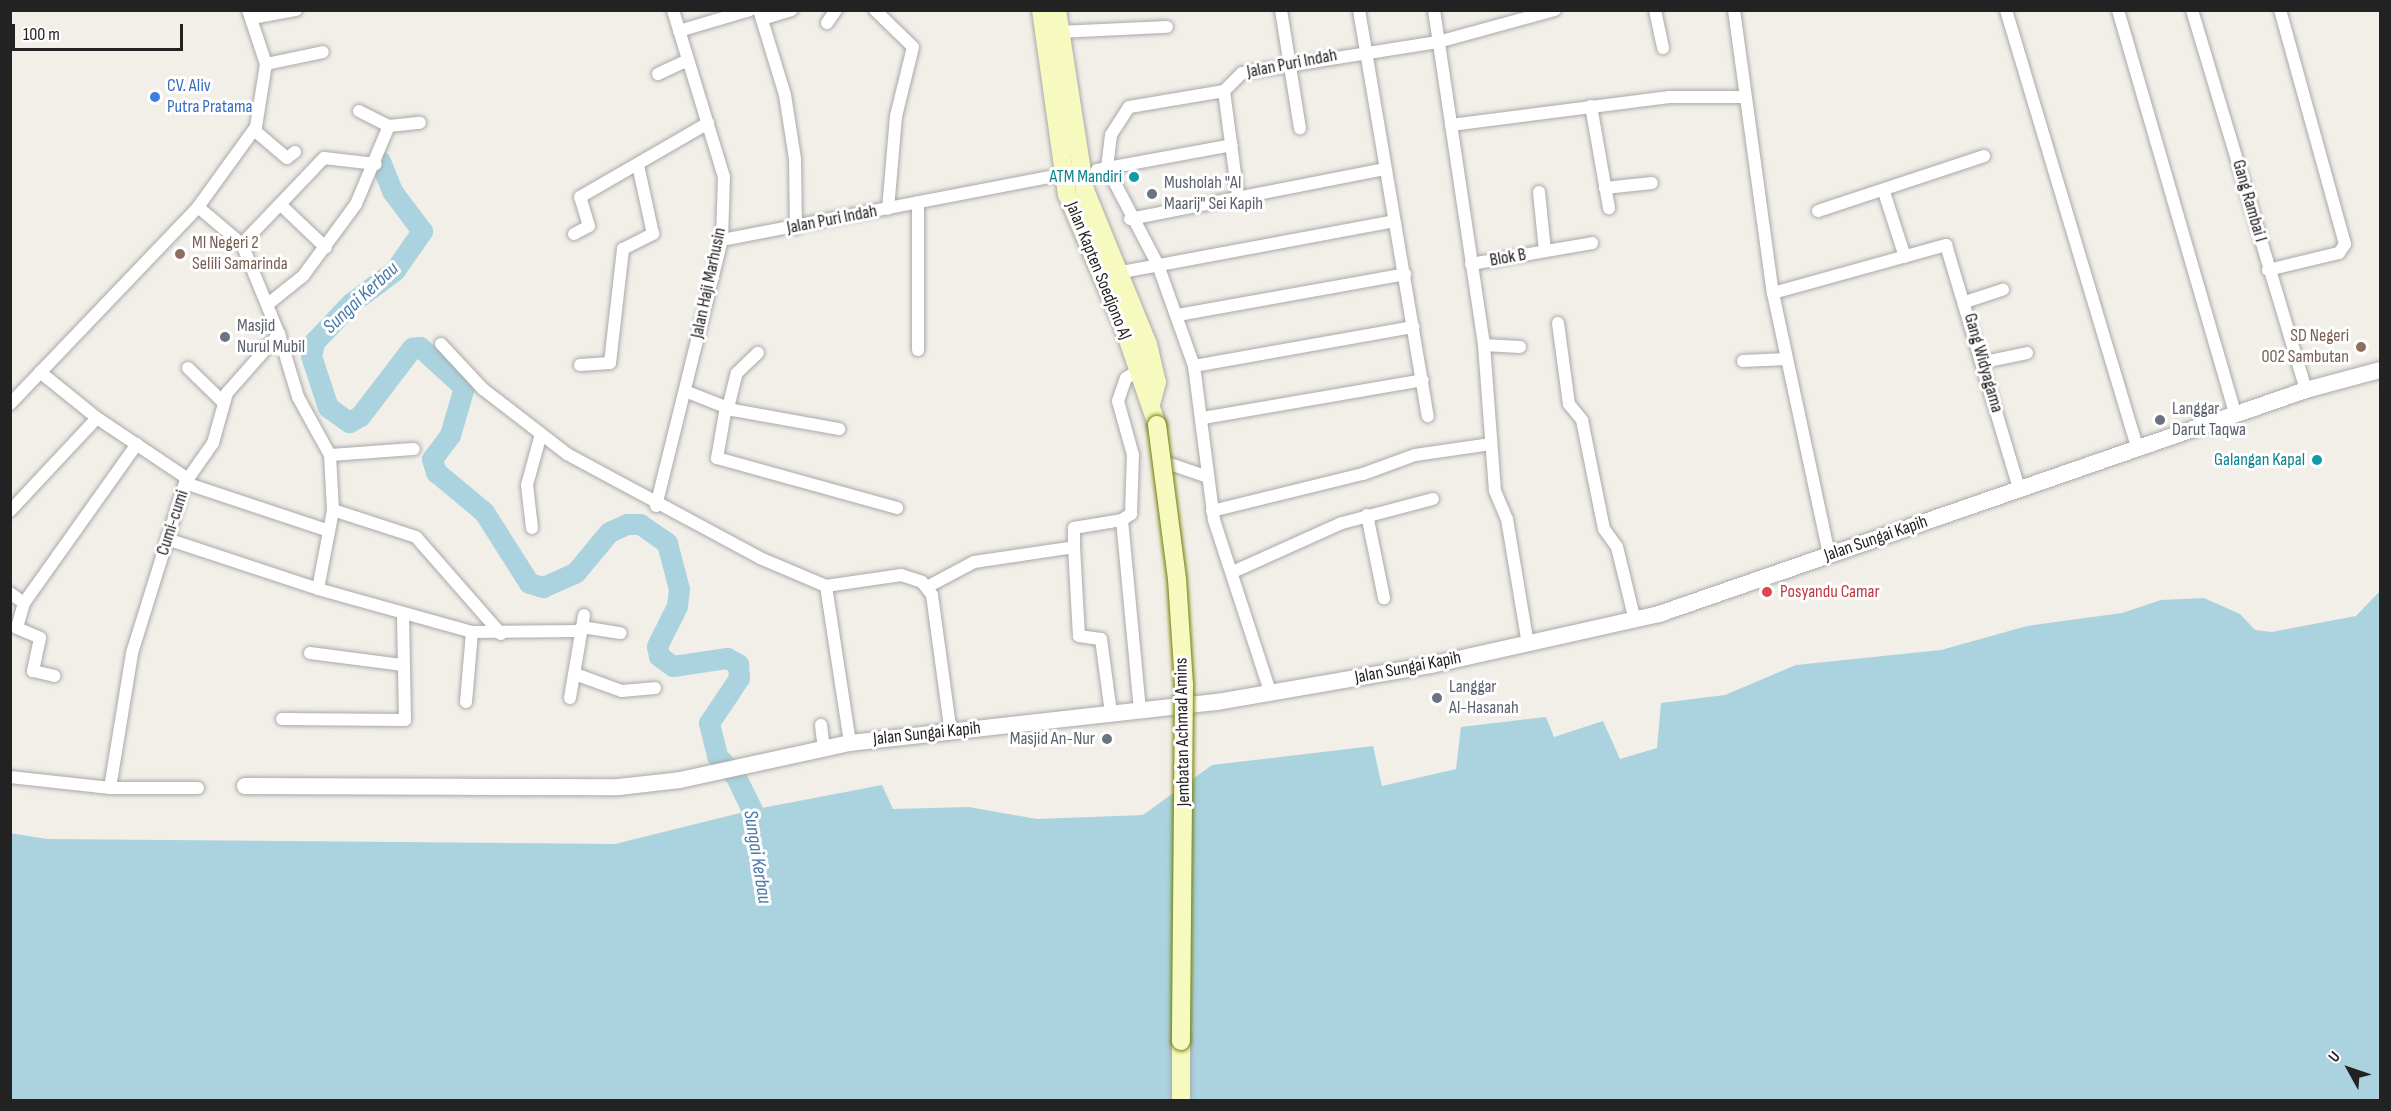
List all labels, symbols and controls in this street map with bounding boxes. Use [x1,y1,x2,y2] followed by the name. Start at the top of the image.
[15,12,186,50] scale bar
[23,24,60,45] text: 100 m
[1245,45,1339,83] street label: Jalan Puri Indah
[167,76,252,118] place label: CV. Aliv Putra Pratama
[148,90,162,104] marker: CV. Aliv Putra Pratama
[2227,157,2271,245] street label: Gang Rambai I
[1049,166,1122,188] place label: ATM Mandiri
[1127,170,1141,184] marker: ATM Mandiri
[1164,173,1263,216] place label: Musholah "Al Maarij" Sei Kapih
[1145,187,1159,201] marker: Musholah "Al Maarij" Sei Kapih
[1060,199,1136,343] street label: Jalan Kapten Soedjono AJ
[785,201,879,239] street label: Jalan Puri Indah
[687,226,731,340] street label: Jalan Haji Marhusin
[192,233,288,276] place label: MI Negeri 2 Selili Samarinda
[1488,244,1528,272] street label: Blok B
[173,247,187,261] marker: MI Negeri 2 Selili Samarinda
[318,257,404,339] water label: Sungai Kerbau
[1959,311,2007,415] street label: Gang Widyagama
[237,316,305,358] place label: Masjid Nurul Mubil
[2261,326,2349,368] place label: SD Negeri 002 Sambutan
[218,330,232,344] marker: Masjid Nurul Mubil
[2354,340,2368,354] marker: SD Negeri 002 Sambutan
[2172,399,2246,442] place label: Langgar Darut Taqwa
[2153,413,2167,427] marker: Langgar Darut Taqwa
[2214,449,2305,471] place label: Galangan Kapal
[2310,453,2324,467] marker: Galangan Kapal
[152,488,194,558] street label: Cumi-cumi
[1821,511,1931,567] street label: Jalan Sungai Kapih
[1780,581,1880,603] place label: Posyandu Camar
[1758,583,1776,601] marker: Posyandu Camar
[1353,647,1463,689] street label: Jalan Sungai Kapih
[1171,658,1195,806] street label: Jembatan Achmad Amins
[1449,677,1519,720] place label: Langgar Al-Hasanah
[1430,691,1444,705] marker: Langgar Al-Hasanah
[872,718,982,750] street label: Jalan Sungai Kapih
[1010,728,1095,750] place label: Masjid An-Nur
[1100,732,1114,746] marker: Masjid An-Nur
[738,809,776,905] water label: Sungai Kerbau
[2319,1039,2379,1099] north arrow
[2325,1048,2345,1066] text: U

